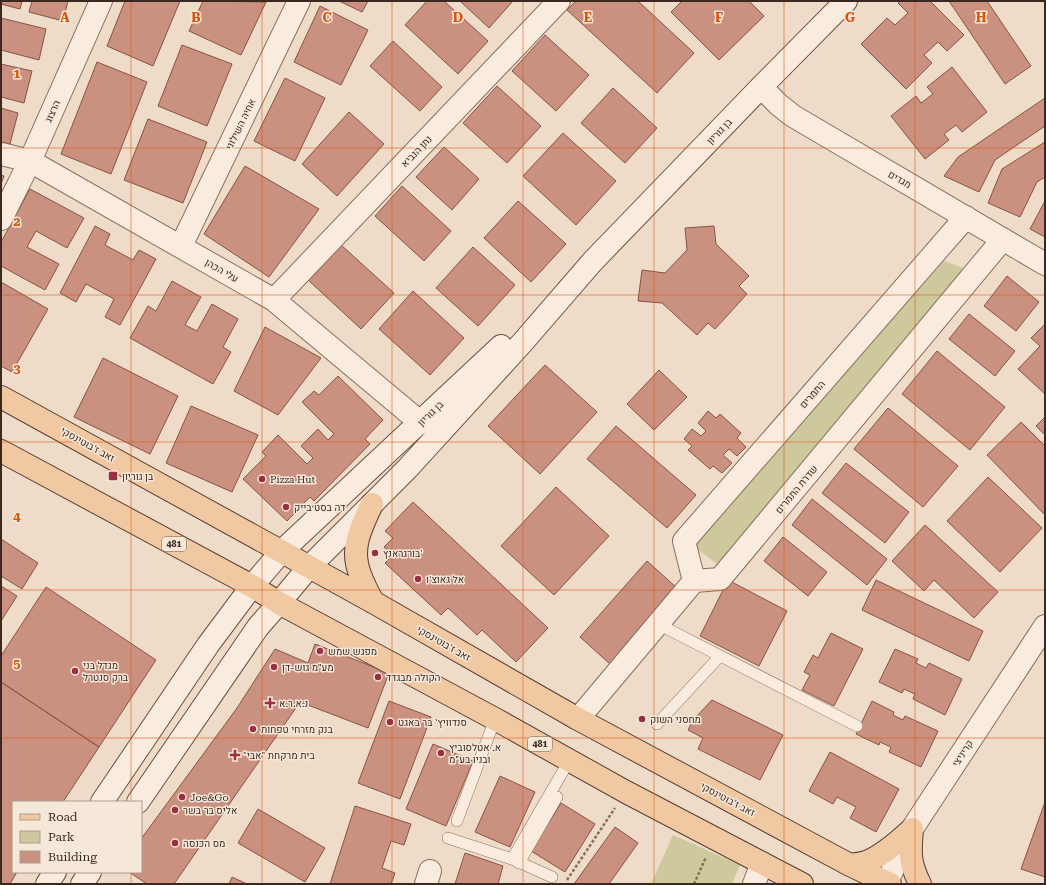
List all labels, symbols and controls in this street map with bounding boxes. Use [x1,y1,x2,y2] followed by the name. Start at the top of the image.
[60,10,70,25] text: A
[191,10,201,25] text: B
[322,10,332,25] text: C
[453,10,463,25] text: D
[584,10,592,25] text: E
[715,10,723,25] text: F
[845,10,855,25] text: G
[976,10,987,25] text: H
[13,66,21,81] text: 1
[223,97,258,152] street label: אחיה השילוני
[43,98,62,124] street label: הרצוג
[705,116,735,146] street label: בן גוריון
[399,133,434,169] street label: נתן הנביא
[886,168,913,190] street label: מגדים
[13,214,21,229] text: 2
[203,257,240,284] street label: עלי הכהן
[13,361,21,376] text: 3
[797,378,827,410] street label: התמרים
[415,398,446,428] street label: בן גוריון
[59,425,117,464] street label: זאב ז'בוטינסקי
[773,463,820,516] street label: שדרת התמרים
[107,470,119,482] marker: בן גוריון
[122,471,154,482] place label: בן גוריון
[257,474,267,484] marker: Pizza Hut
[270,474,316,485] place label: Pizza Hut
[281,502,291,512] marker: דה בסט בייק
[294,502,345,513] place label: דה בסט בייק
[13,509,21,524] text: 4
[162,537,186,551] road number: 481
[370,548,380,558] marker: בורגראנץ'
[383,548,423,559] place label: בורגראנץ'
[413,574,423,584] marker: אל גאוצ'ו
[426,574,464,585] place label: אל גאוצ'ו
[415,624,473,664] street label: זאב ז'בוטינסקי
[315,646,325,656] marker: מפגש שמש
[328,646,377,657] place label: מפגש שמש
[13,656,21,671] text: 5
[83,660,129,683] place label: מגדל בני ברק סנטרל
[269,662,279,672] marker: מע״מ גוש-דן
[282,662,334,673] place label: מע״מ גוש-דן
[70,666,80,676] marker: מגדל בני ברק סנטרל
[373,672,383,682] marker: הקולה מבגדד
[386,672,441,683] place label: הקולה מבגדד
[264,697,276,709] marker: נ.א.ר.א
[279,698,308,709] place label: נ.א.ר.א
[637,714,647,724] marker: מחסני השוק
[650,714,701,725] place label: מחסני השוק
[385,717,395,727] marker: סנדוויץ' בר באגט
[398,717,467,728] place label: סנדוויץ' בר באגט
[248,724,258,734] marker: בנק מזרחי טפחות
[261,724,333,735] place label: בנק מזרחי טפחות
[528,737,552,751] road number: 481
[950,738,975,769] street label: קריניצי
[449,742,501,765] place label: א. אטלסוביץ ובניו בע"מ
[436,748,446,758] marker: א. אטלסוביץ ובניו בע"מ
[230,750,240,760] marker: "בית מרקחת "אבי
[243,750,315,761] place label: "בית מרקחת "אבי
[699,780,757,819] street label: זאב ז'בוטינסקי
[177,792,187,802] marker: Joe&Go
[190,792,229,803] place label: Joe&Go
[12,801,142,873] legend
[170,805,180,815] marker: אליס בר בשר
[183,805,237,816] place label: אליס בר בשר
[48,810,78,824] text: Road
[48,830,75,844] text: Park
[170,838,180,848] marker: מס הכנסה
[183,838,225,849] place label: מס הכנסה
[48,850,97,864] text: Building

